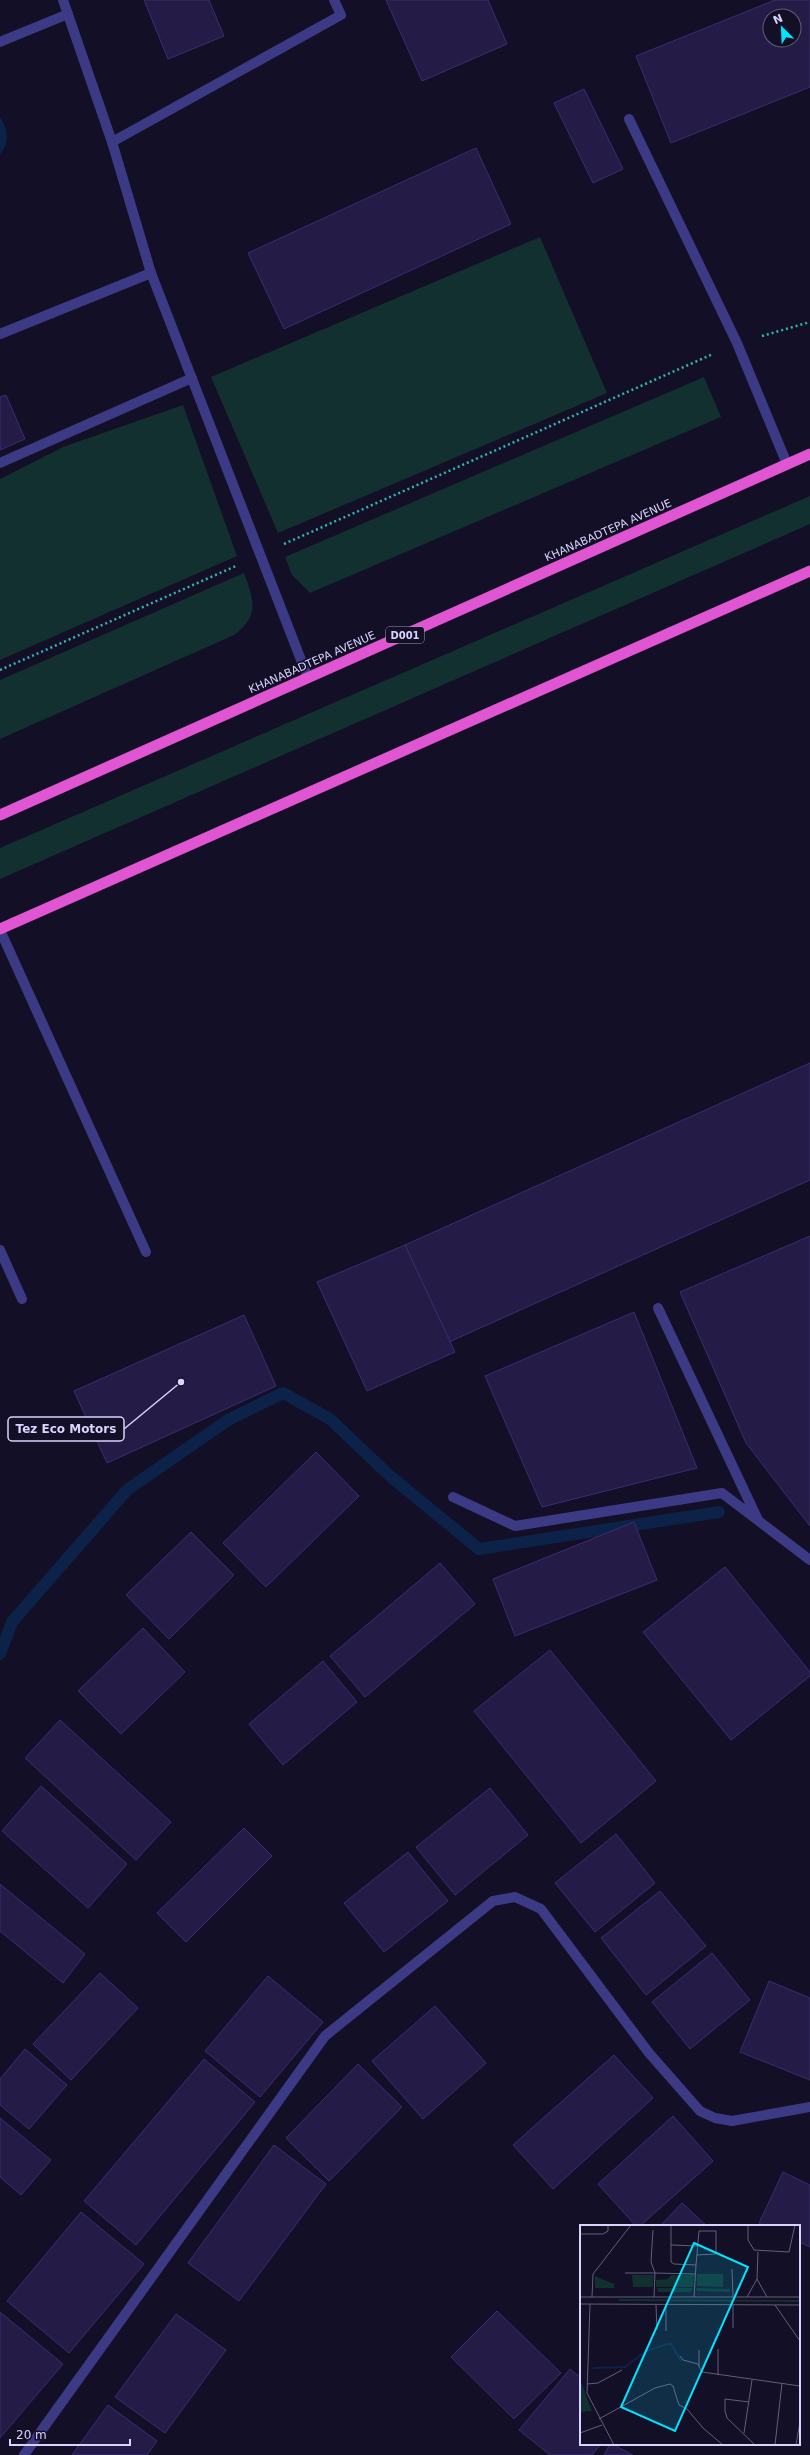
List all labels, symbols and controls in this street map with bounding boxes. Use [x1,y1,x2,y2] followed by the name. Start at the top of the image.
[762,8,802,48] north arrow
[771,12,785,27] text: N
[543,497,674,564] street label: KHANABADTEPA AVENUE
[386,627,424,643] road number: D001
[247,629,378,696] street label: KHANABADTEPA AVENUE
[8,1417,124,1441] callout: Tez Eco Motors
[16,1422,116,1436] text: Tez Eco Motors
[580,2225,800,2445] inset map
[10,2421,130,2447] scale bar
[16,2428,47,2442] text: 20 m

